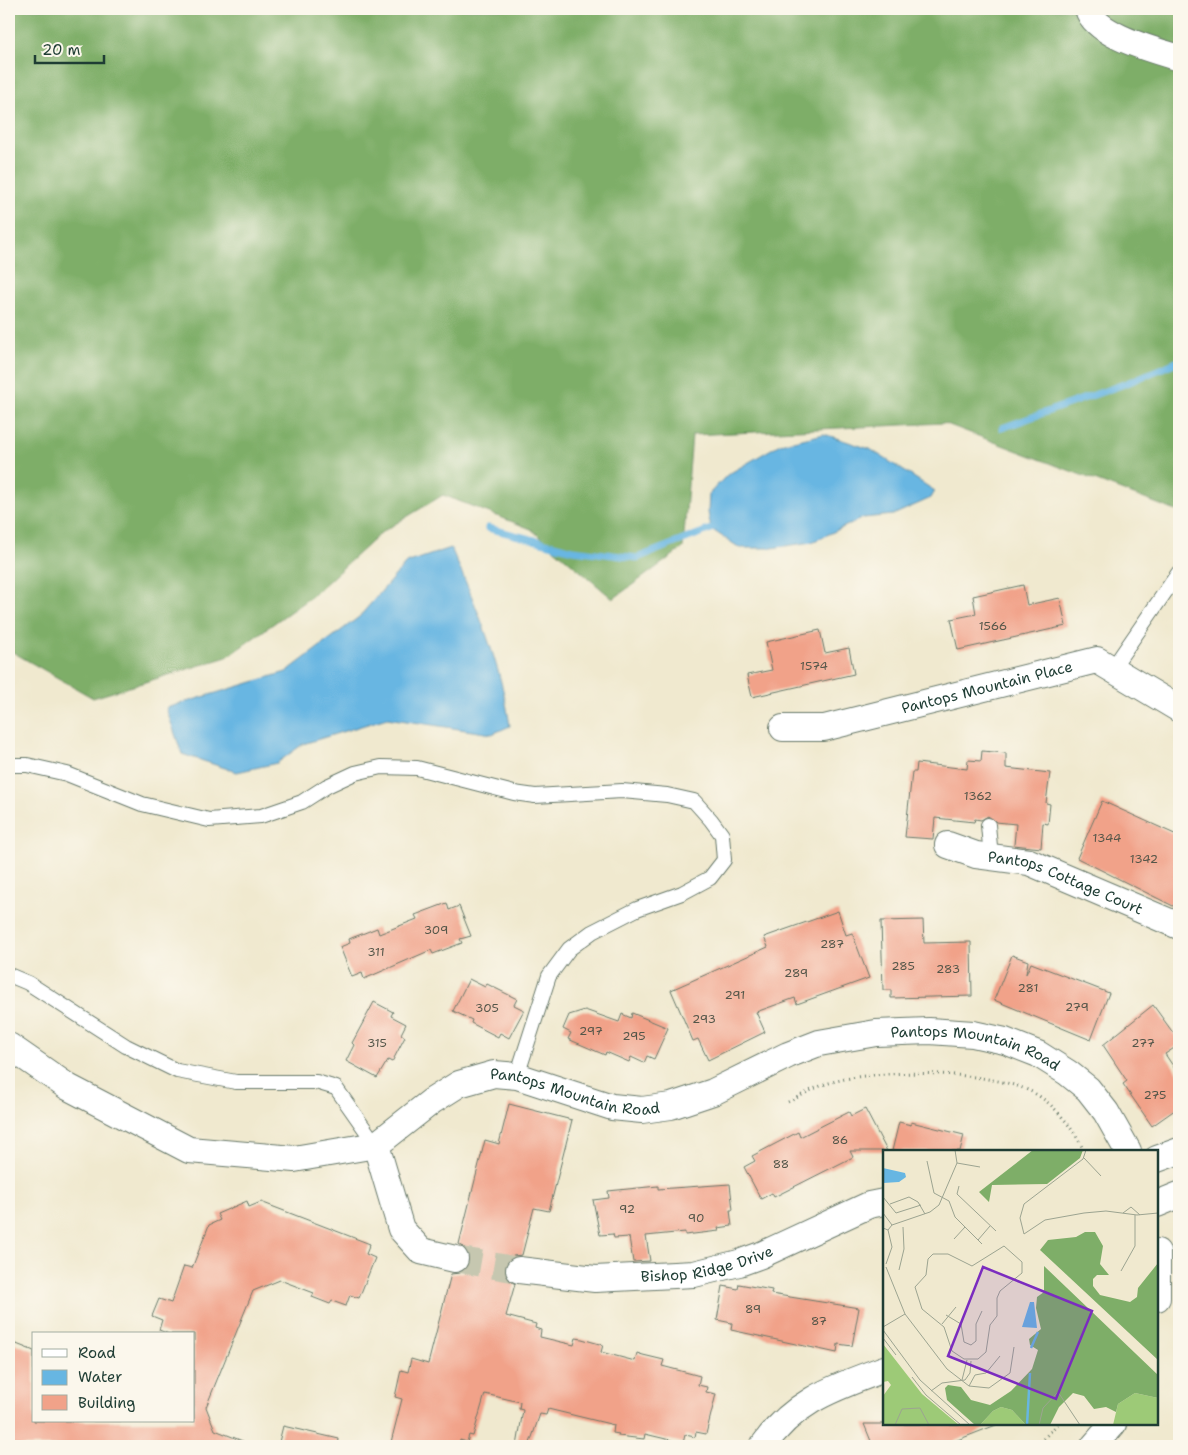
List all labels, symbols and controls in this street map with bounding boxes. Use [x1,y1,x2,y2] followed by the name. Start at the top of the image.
[35,32,104,64] scale bar
[42,40,81,60] text: 20 m
[979,618,1007,634] house number: 1566
[899,656,1075,718] street label: Pantops Mountain Place
[800,658,828,674] house number: 1574
[964,788,992,804] house number: 1362
[1093,830,1121,846] house number: 1344
[987,847,1146,919] street label: Pantops Cottage Court
[1130,851,1158,867] house number: 1342
[424,922,448,938] house number: 309
[820,936,844,952] house number: 287
[367,944,385,960] house number: 311
[891,958,915,974] house number: 285
[936,961,960,977] house number: 283
[784,965,808,981] house number: 289
[1018,980,1038,996] house number: 281
[725,987,745,1003] house number: 291
[1065,999,1089,1015] house number: 279
[475,1000,499,1016] house number: 305
[692,1011,716,1027] house number: 293
[890,1021,1064,1076] street label: Pantops Mountain Road
[579,1023,603,1039] house number: 297
[622,1028,646,1044] house number: 295
[367,1035,387,1051] house number: 315
[1131,1035,1155,1051] house number: 277
[489,1064,662,1120] street label: Pantops Mountain Road
[1144,1087,1166,1103] house number: 275
[832,1132,848,1148] house number: 86
[883,1150,1158,1425] inset map
[773,1156,789,1172] house number: 88
[619,1201,635,1217] house number: 92
[688,1210,704,1226] house number: 90
[640,1241,776,1287] street label: Bishop Ridge Drive
[745,1301,761,1317] house number: 89
[811,1313,827,1329] house number: 87
[32,1332,195,1422] legend
[78,1343,116,1363] text: Road
[78,1367,122,1387] text: Water
[78,1393,135,1413] text: Building

